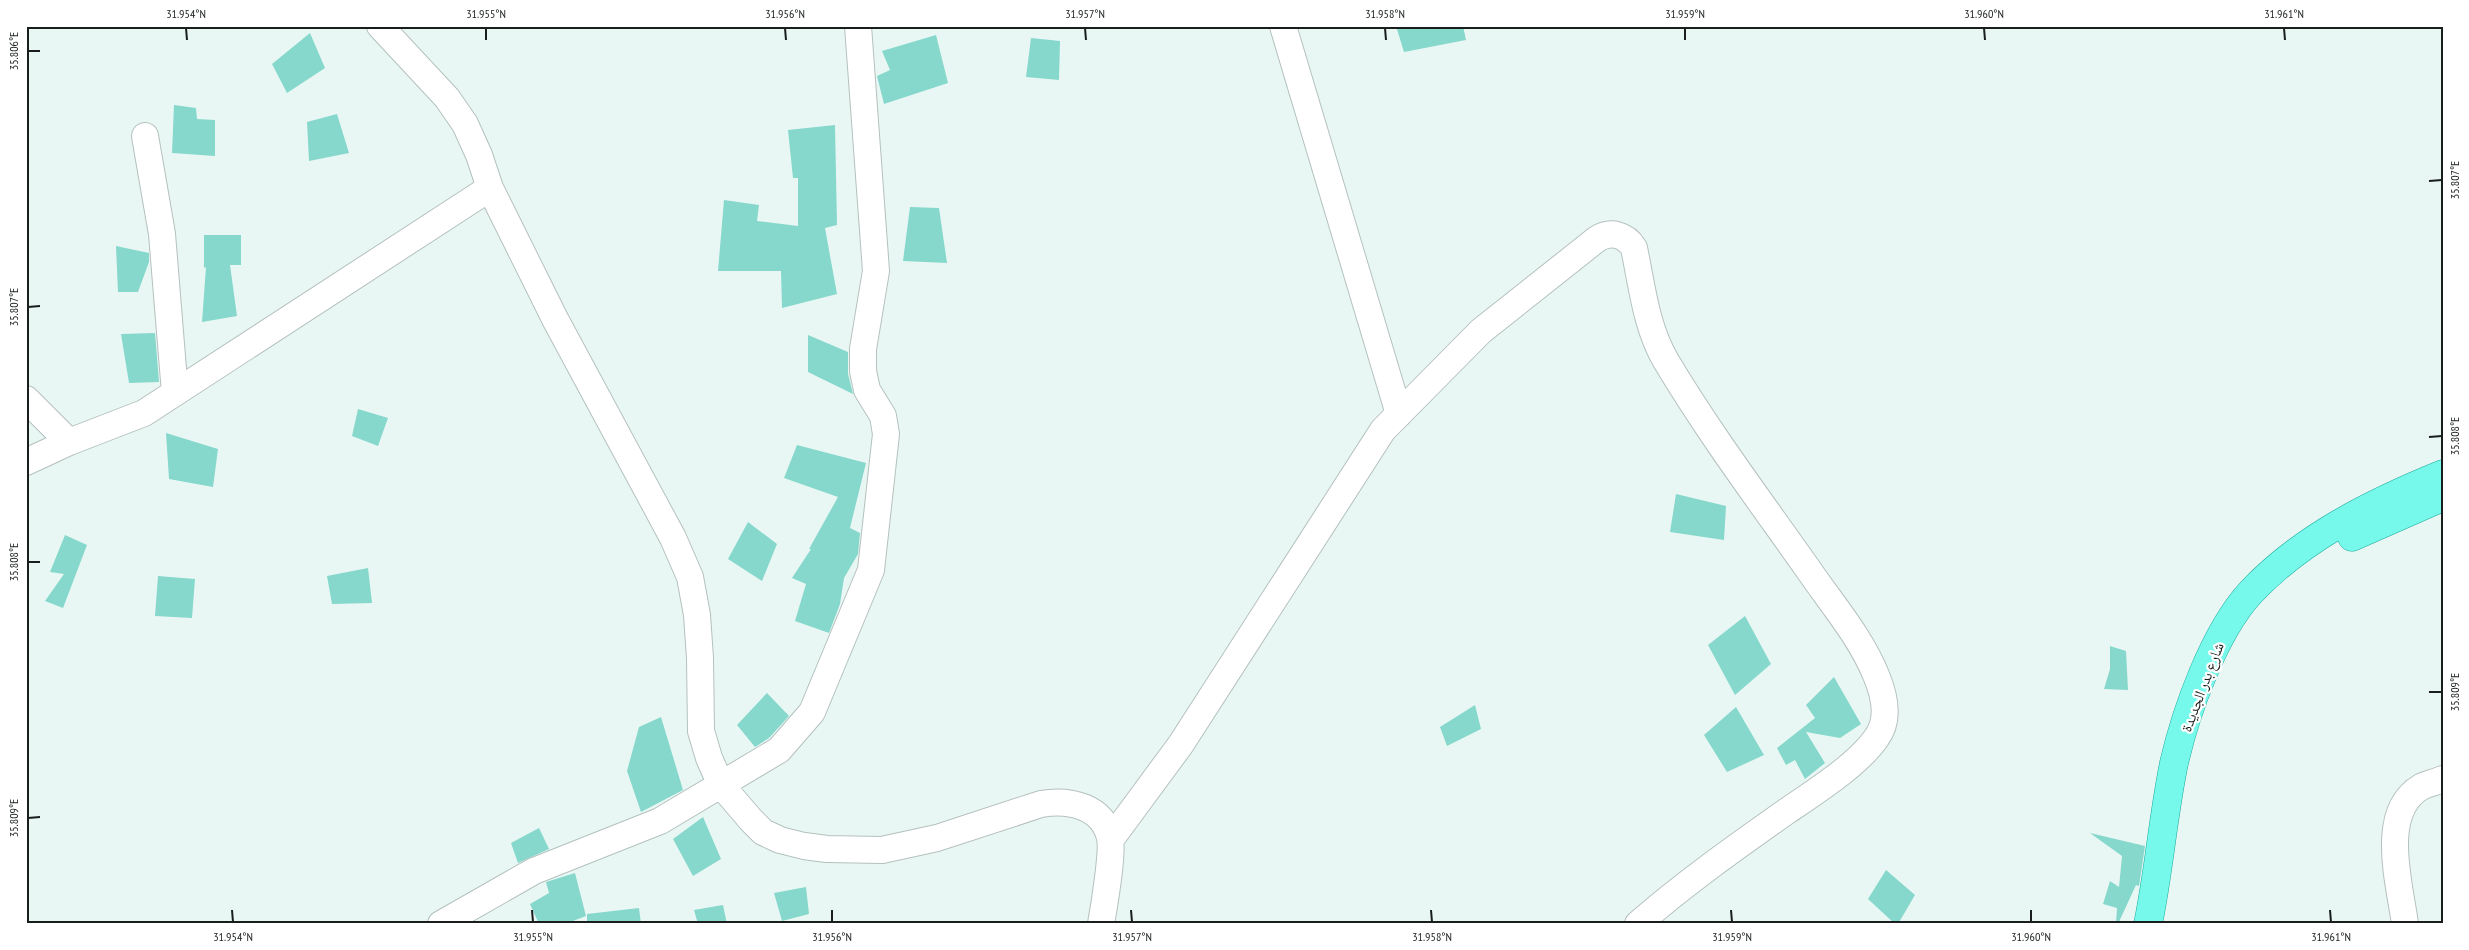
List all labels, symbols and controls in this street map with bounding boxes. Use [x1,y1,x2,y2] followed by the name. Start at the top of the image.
[166,6,206,21] text: 31.954°N
[466,6,506,21] text: 31.955°N
[765,6,805,21] text: 31.956°N
[1065,6,1105,21] text: 31.957°N
[1365,6,1405,21] text: 31.958°N
[1665,6,1705,21] text: 31.959°N
[1964,6,2004,21] text: 31.960°N
[2264,6,2304,21] text: 31.961°N
[6,32,21,70] text: 35.806°E
[2447,161,2462,199] text: 35.807°E
[6,288,21,326] text: 35.807°E
[2447,417,2462,455] text: 35.808°E
[6,543,21,581] text: 35.808°E
[2176,640,2229,735] street label: شارع بدر الجديدة
[2447,673,2462,711] text: 35.809°E
[6,799,21,837] text: 35.809°E
[213,929,253,944] text: 31.954°N
[513,929,553,944] text: 31.955°N
[812,929,852,944] text: 31.956°N
[1112,929,1152,944] text: 31.957°N
[1412,929,1452,944] text: 31.958°N
[1712,929,1752,944] text: 31.959°N
[2011,929,2051,944] text: 31.960°N
[2311,929,2351,944] text: 31.961°N

